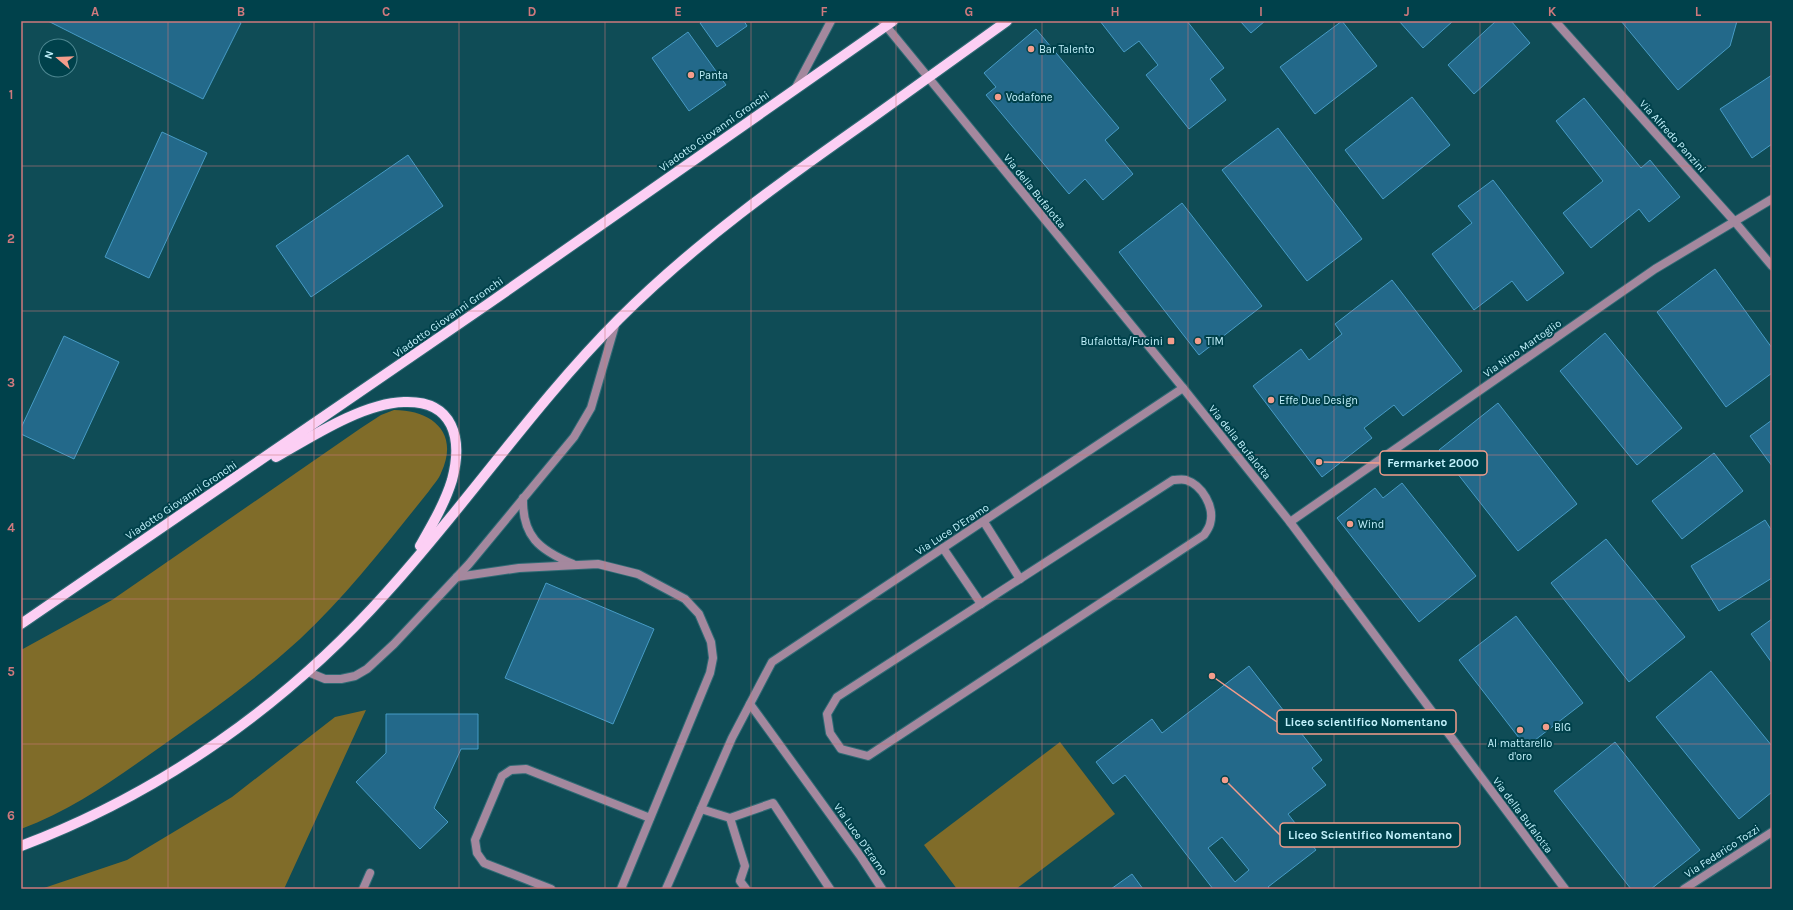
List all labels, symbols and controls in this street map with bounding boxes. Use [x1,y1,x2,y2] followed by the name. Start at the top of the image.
[91,4,99,19] text: A
[237,4,245,19] text: B
[382,4,390,19] text: C
[528,4,537,19] text: D
[674,4,682,19] text: E
[820,4,828,19] text: F
[965,4,973,19] text: G
[1110,4,1120,19] text: H
[1259,4,1263,19] text: I
[1404,4,1410,19] text: J
[1548,4,1557,19] text: K
[1695,4,1702,19] text: L
[38,38,78,78] north arrow
[1039,43,1095,56] place label: Bar Talento
[1026,44,1036,54] marker: Bar Talento
[42,49,56,61] text: N
[699,69,728,82] place label: Panta
[686,70,696,80] marker: Panta
[9,87,13,102] text: 1
[657,88,772,174] street label: Viadotto Giovanni Gronchi
[1006,91,1053,104] place label: Vodafone
[993,92,1003,102] marker: Vodafone
[1637,97,1709,175] street label: Via Alfredo Panzini
[1001,152,1069,231] street label: Via della Bufalotta
[7,231,15,246] text: 2
[391,274,506,360] street label: Viadotto Giovanni Gronchi
[1481,317,1564,380] street label: Via Nino Martoglio
[1080,335,1163,348] place label: Bufalotta/Fucini
[1206,335,1224,348] place label: TIM
[1166,336,1176,346] marker: Bufalotta/Fucini
[1193,336,1203,346] marker: TIM
[7,375,15,390] text: 3
[1279,394,1358,407] place label: Effe Due Design
[1266,395,1276,405] marker: Effe Due Design
[1206,403,1274,482] street label: Via della Bufalotta
[1380,451,1487,475] callout: Fermarket 2000
[1387,456,1479,470] text: Fermarket 2000
[123,458,239,543] street label: Viadotto Giovanni Gronchi
[913,501,992,558] street label: Via Luce D'Eramo
[1358,518,1384,531] place label: Wind
[1345,519,1355,529] marker: Wind
[7,520,15,535] text: 4
[7,664,15,679] text: 5
[1277,710,1456,734] callout: Liceo scientifico Nomentano
[1285,715,1448,729] text: Liceo scientifico Nomentano
[1554,721,1571,734] place label: BIG
[1541,722,1551,732] marker: BIG
[1515,725,1525,735] marker: Al mattarello d'oro
[1488,737,1552,763] place label: Al mattarello d'oro
[1490,775,1555,856] street label: Via della Bufalotta
[831,801,890,878] street label: Via Luce D'Eramo
[7,808,15,823] text: 6
[1682,822,1762,881] street label: Via Federico Tozzi
[1280,823,1460,847] callout: Liceo Scientifico Nomentano
[1288,828,1452,842] text: Liceo Scientifico Nomentano

